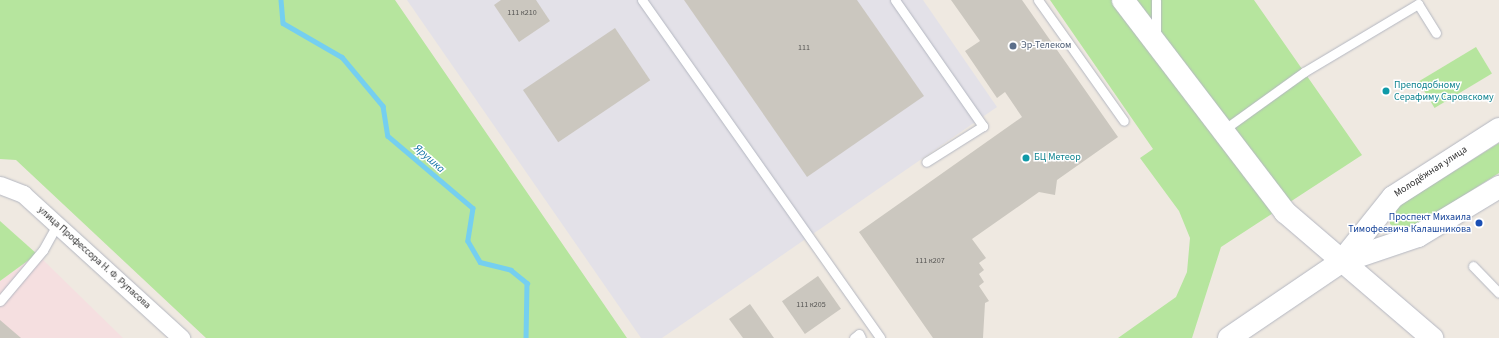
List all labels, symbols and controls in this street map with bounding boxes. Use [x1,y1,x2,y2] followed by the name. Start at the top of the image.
[507,8,537,18] house number: 111 к210
[1021,40,1071,52] place label: Эр-Телеком
[1008,41,1018,51] marker: Эр-Телеком
[798,43,810,53] house number: 111
[1394,79,1494,102] place label: Преподобному Серафиму Саровскому
[1381,86,1391,96] marker: Преподобному Серафиму Саровскому
[411,142,447,176] water label: Ярушка
[1392,144,1470,200] street label: Молодёжная улица
[1034,152,1081,164] place label: БЦ Метеор
[1021,153,1031,163] marker: БЦ Метеор
[35,204,153,312] street label: улица Профессора Н. Ф. Рупасова
[1348,211,1471,234] place label: Проспект Михаила Тимофеевича Калашникова
[1474,218,1484,228] marker: Проспект Михаила Тимофеевича Калашникова
[915,256,945,266] house number: 111 к207
[796,300,826,310] house number: 111 к205

